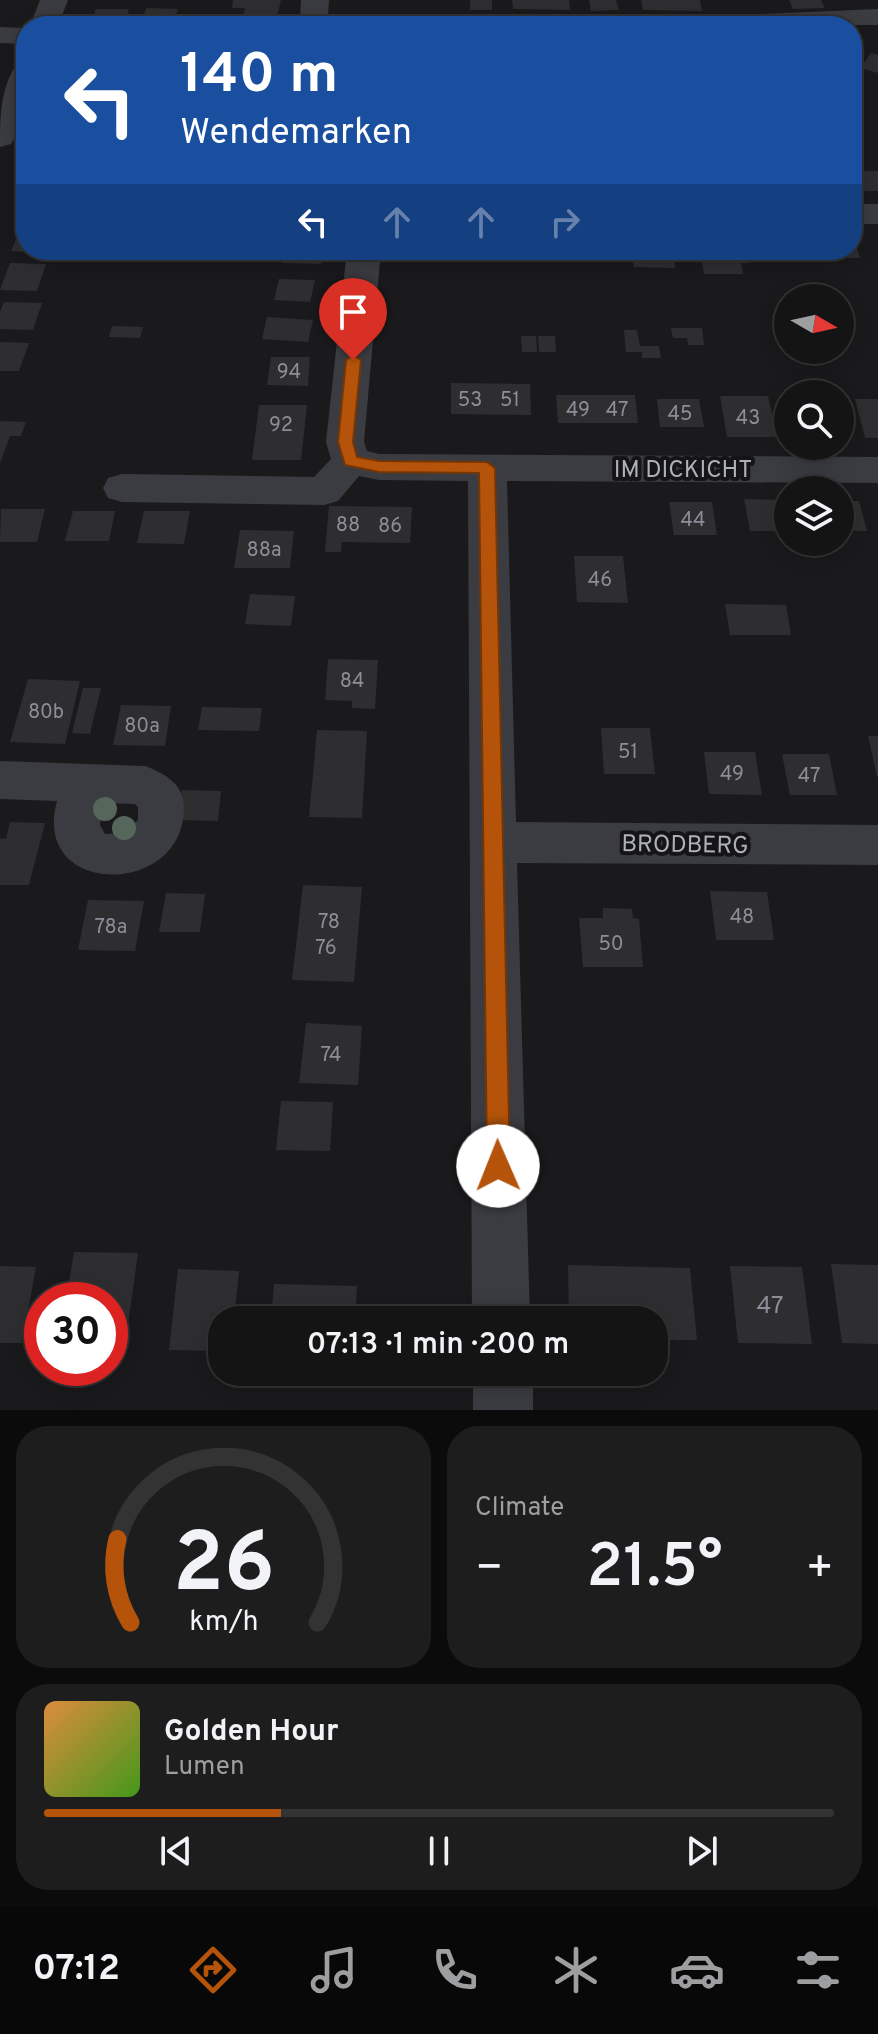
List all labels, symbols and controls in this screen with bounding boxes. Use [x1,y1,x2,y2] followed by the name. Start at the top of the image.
[180,42,338,112] text: 140 m
[48,48,152,152] icon: left
[180,111,412,157] text: Wendemarken
[291,200,335,244] icon: left
[375,200,419,244] icon: ahead
[459,200,503,244] icon: ahead
[543,200,587,244] icon: right
[319,278,387,360] pin
[774,284,854,364] north arrow
[774,284,854,556] map controls
[331,290,375,334] icon: arrive
[277,360,301,386] house number: 94
[774,380,854,460] button: search
[458,388,482,414] house number: 53
[500,388,520,414] house number: 51
[566,398,590,424] house number: 49
[606,398,628,424] house number: 47
[668,402,692,428] house number: 45
[736,406,760,432] house number: 43
[269,413,293,439] house number: 92
[614,456,752,486] street label: IM DICKICHT
[774,476,854,556] button: layers
[681,508,705,534] house number: 44
[336,513,360,539] house number: 88
[378,514,402,540] house number: 86
[246,538,282,564] house number: 88a
[588,568,612,594] house number: 46
[340,669,364,695] house number: 84
[28,700,64,726] house number: 80b
[124,714,160,740] house number: 80a
[618,740,638,766] house number: 51
[720,762,744,788] house number: 49
[798,764,820,790] house number: 47
[621,830,749,862] street label: BRODBERG
[730,905,754,931] house number: 48
[318,910,340,936] house number: 78
[95,915,127,941] house number: 78a
[598,932,624,958] house number: 50
[315,936,337,962] house number: 76
[321,1043,341,1069] house number: 74
[456,1124,540,1208] position arrow
[24,1282,128,1386] speed limit sign: 30
[756,1292,784,1322] house number: 47
[307,1327,569,1364] text: 07:13 · 1 min · 200 m
[475,1492,564,1525] text: Climate
[173,1516,275,1621] text: 26
[586,1532,723,1608] text: 21.5°
[475,1542,503,1598] text: −
[806,1542,834,1598] text: +
[189,1605,258,1641] text: km/h
[164,1714,338,1751] text: Golden Hour
[164,1751,245,1784] text: Lumen
[154,1829,198,1873] icon: previous
[417,1829,461,1873] icon: pause
[680,1829,724,1873] icon: next
[185,1942,241,1998] icon: directions
[306,1942,362,1998] icon: music
[427,1942,483,1998] icon: phone
[548,1942,604,1998] icon: climate
[669,1942,725,1998] icon: car
[790,1942,846,1998] icon: filters
[32,1947,120,1993] text: 07:12

